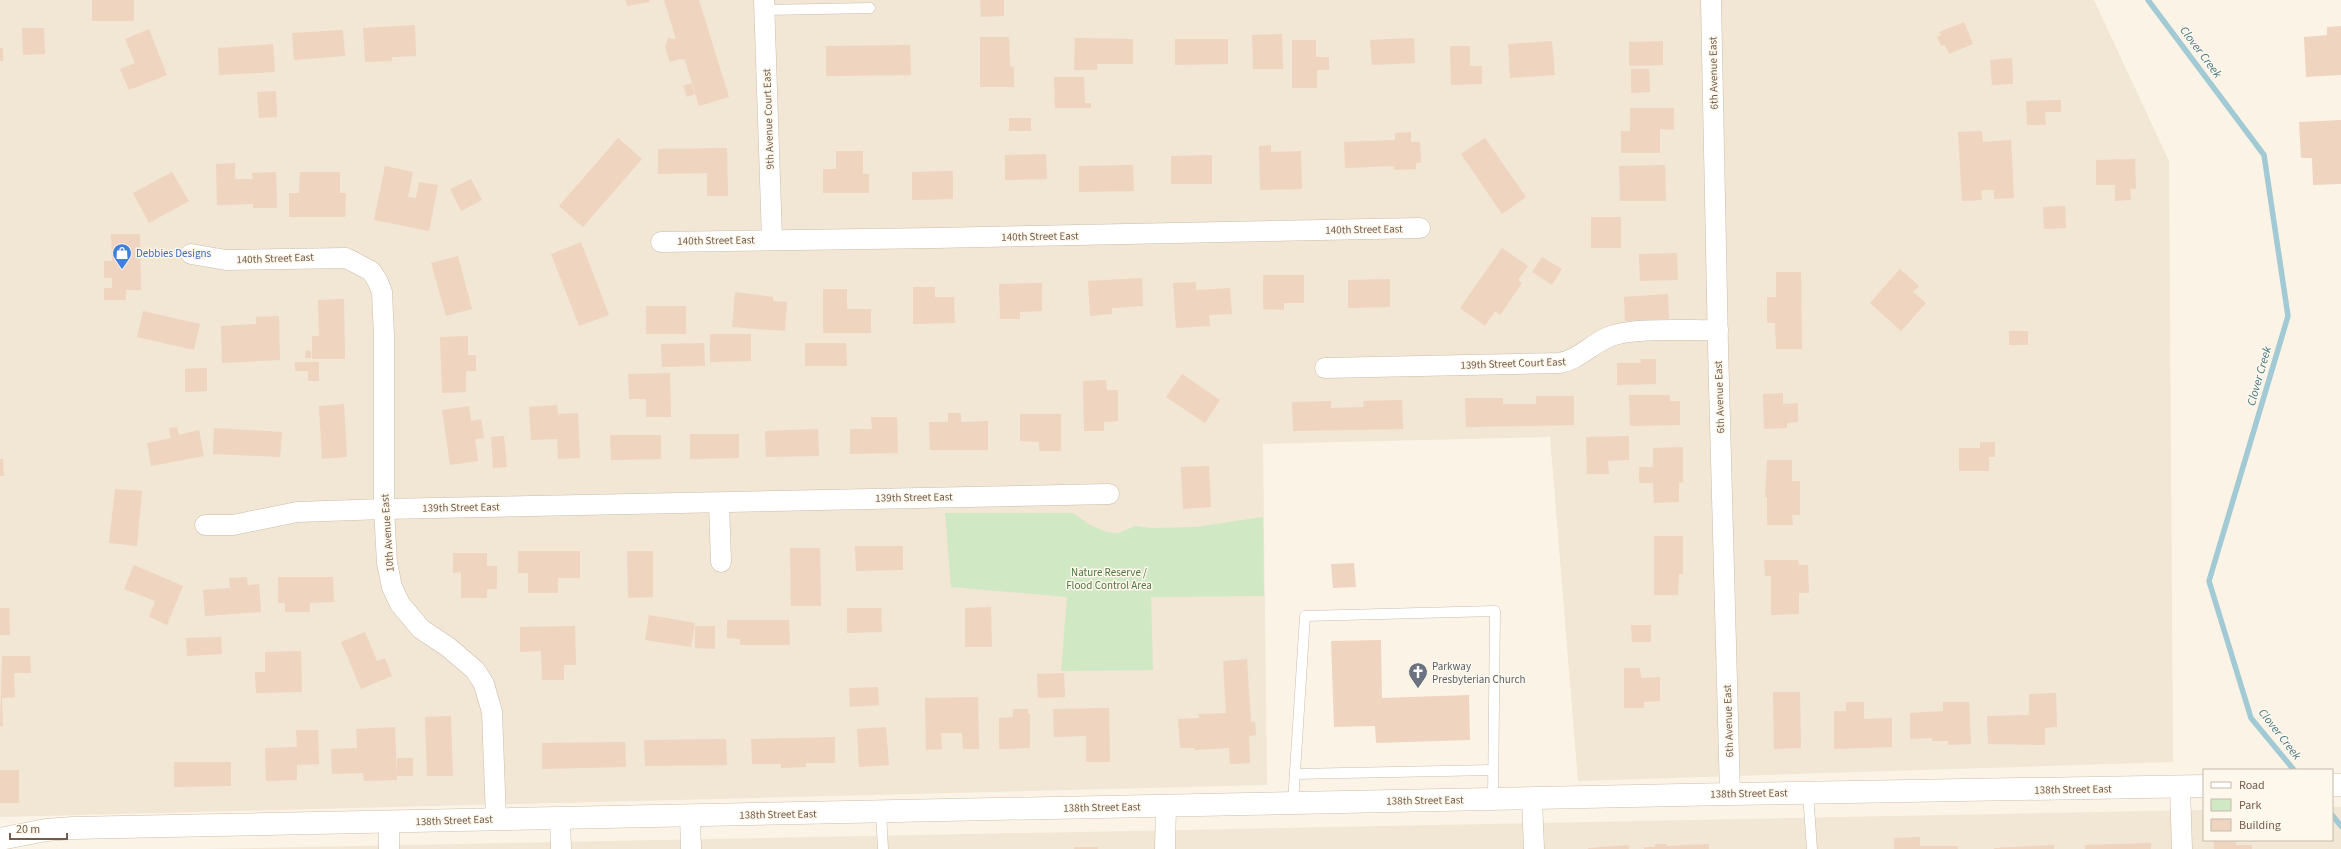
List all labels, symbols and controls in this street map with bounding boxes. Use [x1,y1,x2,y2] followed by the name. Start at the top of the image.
[2175,23,2226,82] water label: Clover Creek
[1705,36,1722,110] street label: 6th Avenue East
[759,68,778,170] street label: 9th Avenue Court East
[1325,221,1403,238] street label: 140th Street East
[1001,228,1079,245] street label: 140th Street East
[677,232,755,249] street label: 140th Street East
[111,242,133,270] shop icon: Debbies Designs
[136,246,211,261] place label: Debbies Designs
[236,250,314,267] street label: 140th Street East
[2243,344,2276,408] water label: Clover Creek
[1460,354,1566,373] street label: 139th Street Court East
[1711,360,1728,434] street label: 6th Avenue East
[875,489,953,506] street label: 139th Street East
[377,493,398,573] street label: 10th Avenue East
[422,499,500,516] street label: 139th Street East
[1066,565,1152,593] park label: Nature Reserve / Flood Control Area
[1432,659,1525,687] place label: Parkway Presbyterian Church
[1407,661,1429,689] church icon: Parkway Presbyterian Church
[1720,684,1737,758] street label: 6th Avenue East
[2254,705,2305,764] water label: Clover Creek
[2203,769,2333,841] legend
[2239,777,2265,794] text: Road
[2034,781,2112,798] street label: 138th Street East
[1710,785,1788,802] street label: 138th Street East
[1386,792,1464,809] street label: 138th Street East
[2239,797,2261,814] text: Park
[1063,799,1141,816] street label: 138th Street East
[739,806,817,823] street label: 138th Street East
[415,812,493,829] street label: 138th Street East
[10,815,67,841] scale bar
[2239,817,2281,834] text: Building
[16,821,40,838] text: 20 m

